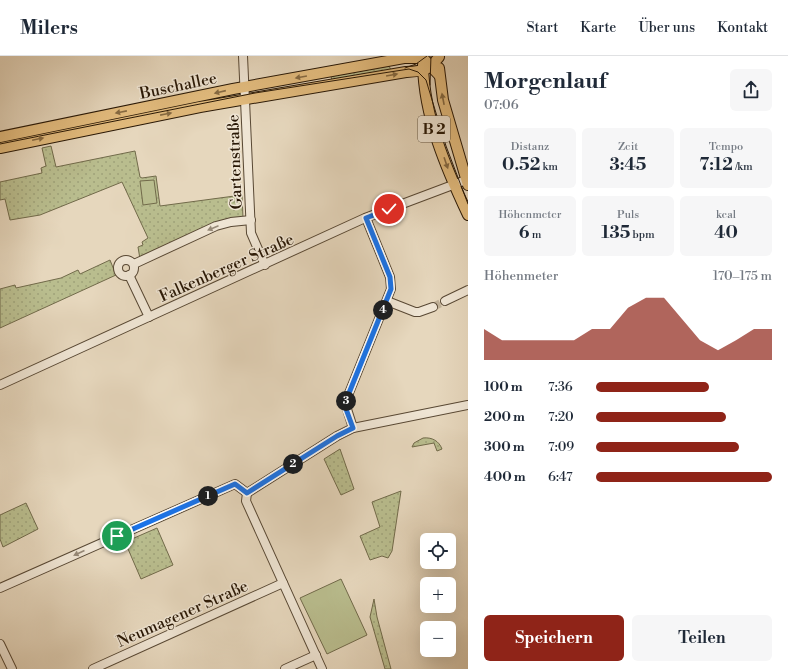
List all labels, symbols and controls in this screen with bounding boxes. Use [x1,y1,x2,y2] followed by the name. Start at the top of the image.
[20,16,78,40] text: Milers
[526,19,558,37] text: Start
[580,19,616,37] text: Karte
[638,19,695,37] text: Über uns
[717,19,768,37] text: Kontakt
[137,68,219,104] street label: Buschallee
[484,68,606,95] text: Morgenlauf
[730,69,772,111] button: share
[386,71,398,77] one-way arrow
[295,74,307,80] one-way arrow
[214,89,226,95] one-way arrow
[439,93,445,105] one-way arrow
[484,97,519,113] text: 07:06
[114,109,127,115] one-way arrow
[159,111,172,117] one-way arrow
[223,114,247,210] street label: Gartenstraße
[418,116,450,142] road number: B 2
[32,136,44,142] one-way arrow
[511,140,549,154] text: Distanz
[618,140,638,154] text: Zeit
[709,140,743,154] text: Tempo
[502,154,540,176] text: 0.52
[610,154,646,176] text: 3:45
[699,154,733,176] text: 7:12
[443,158,449,170] one-way arrow
[540,160,558,174] text: km
[733,160,753,174] text: /km
[372,192,406,226] pin
[378,198,400,220] icon: check
[499,208,561,222] text: Höhenmeter
[617,208,639,222] text: Puls
[716,208,736,222] text: kcal
[519,222,529,244] text: 6
[601,222,630,244] text: 135
[714,222,738,244] text: 40
[207,225,218,231] one-way arrow
[529,228,541,242] text: m
[630,228,655,242] text: bpm
[156,229,297,307] street label: Falkenberger Straße
[484,268,558,284] text: Höhenmeter
[713,268,772,284] text: 170–175 m
[373,300,393,320] pin: 4
[379,303,387,317] text: 4
[484,379,523,395] text: 100 m
[548,379,573,395] text: 7:36
[336,391,356,411] pin: 3
[343,394,349,408] text: 3
[484,409,525,425] text: 200 m
[548,409,574,425] text: 7:20
[484,439,525,455] text: 300 m
[548,439,574,455] text: 7:09
[283,454,303,474] pin: 2
[290,457,296,471] text: 2
[484,469,526,485] text: 400 m
[548,469,573,485] text: 6:47
[198,486,218,506] pin: 1
[205,489,211,503] text: 1
[100,519,134,553] pin
[106,525,128,547] icon: arrive
[420,533,456,657] map controls
[420,533,456,569] button: locate
[73,550,85,556] one-way arrow
[114,576,251,652] street label: Neumagener Straße
[420,577,456,613] button: +
[484,615,624,661] button: Speichern
[632,615,772,661] button: Teilen
[420,621,456,657] button: −

